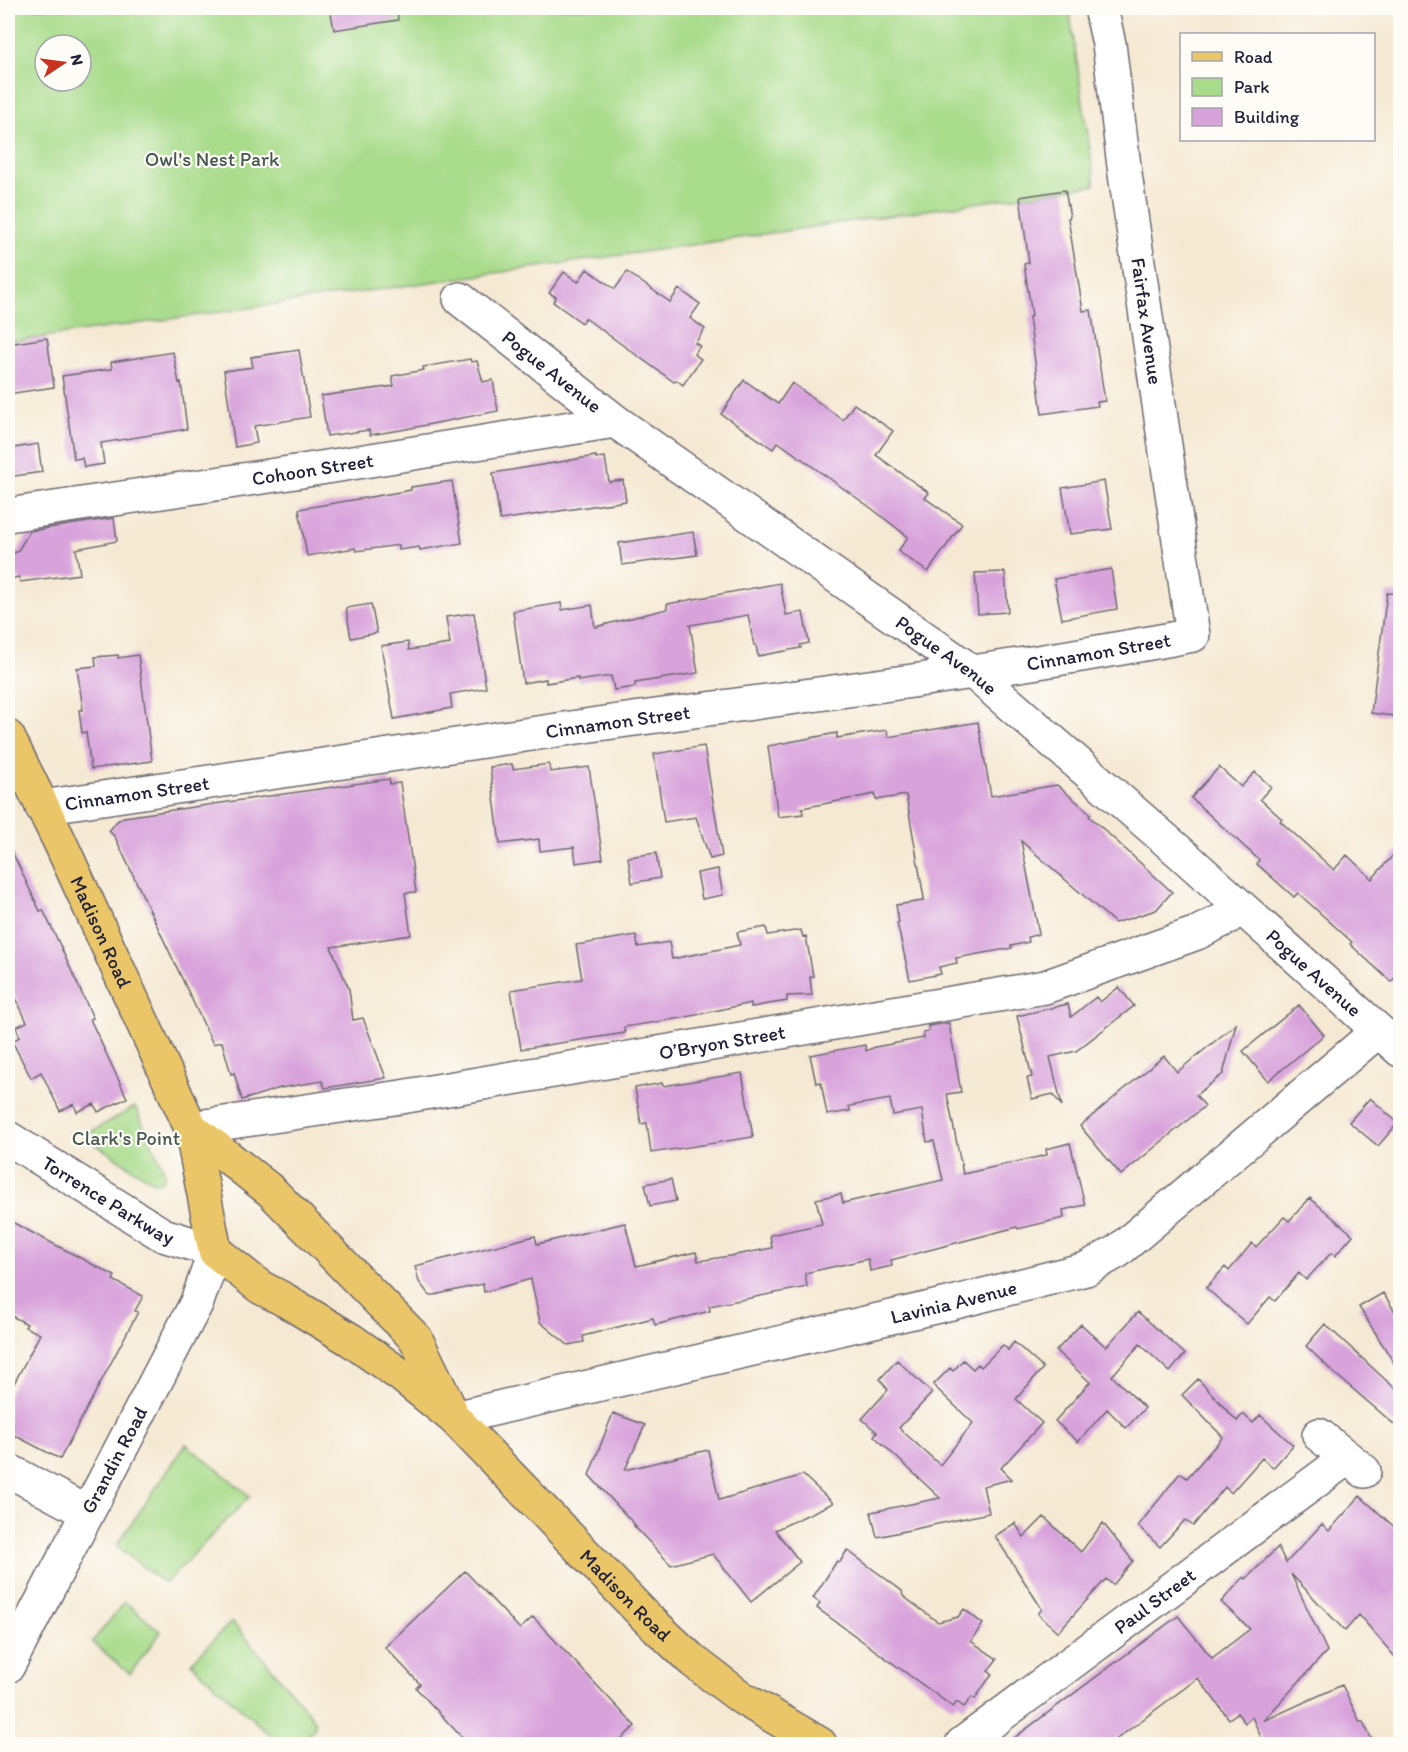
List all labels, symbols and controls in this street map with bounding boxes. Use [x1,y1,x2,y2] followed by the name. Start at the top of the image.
[33,33,93,93] north arrow
[1180,33,1375,141] legend
[1234,46,1273,68] text: Road
[67,52,88,67] text: N
[1234,76,1269,98] text: Park
[1234,106,1300,128] text: Building
[145,147,280,171] park label: Owl's Nest Park
[1126,256,1168,386] street label: Fairfax Avenue
[497,325,606,418] street label: Pogue Avenue
[250,448,376,490] street label: Cohoon Street
[891,610,1002,700] street label: Pogue Avenue
[1025,627,1173,676] street label: Cinnamon Street
[544,700,692,743] street label: Cinnamon Street
[63,771,211,816] street label: Cinnamon Street
[65,872,137,992] street label: Madison Road
[1261,924,1367,1022] street label: Pogue Avenue
[657,1020,787,1065] street label: O’Bryon Street
[72,1126,180,1150] park label: Clark's Point
[38,1150,177,1250] street label: Torrence Parkway
[888,1275,1019,1329] street label: Lavinia Avenue
[76,1402,152,1518] street label: Grandin Road
[575,1544,676,1646] street label: Madison Road
[1109,1563,1200,1639] street label: Paul Street

